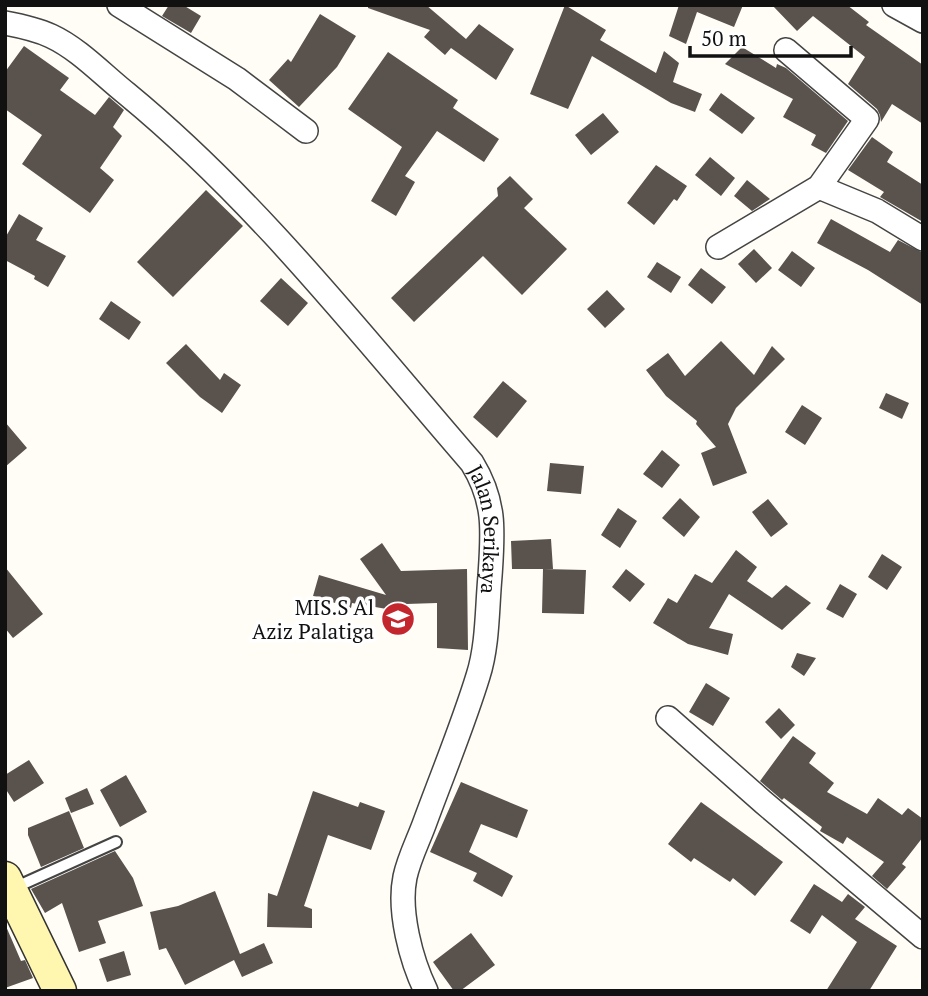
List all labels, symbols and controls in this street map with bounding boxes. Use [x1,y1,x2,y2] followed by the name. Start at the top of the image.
[690,14,851,58] scale bar
[701,24,747,52] text: 50 m
[462,460,506,595] street label: Jalan Serikaya
[252,593,374,645] place label: MIS.S Al Aziz Palatiga
[379,600,417,638] school or university icon: MIS.S Al Aziz Palatiga

